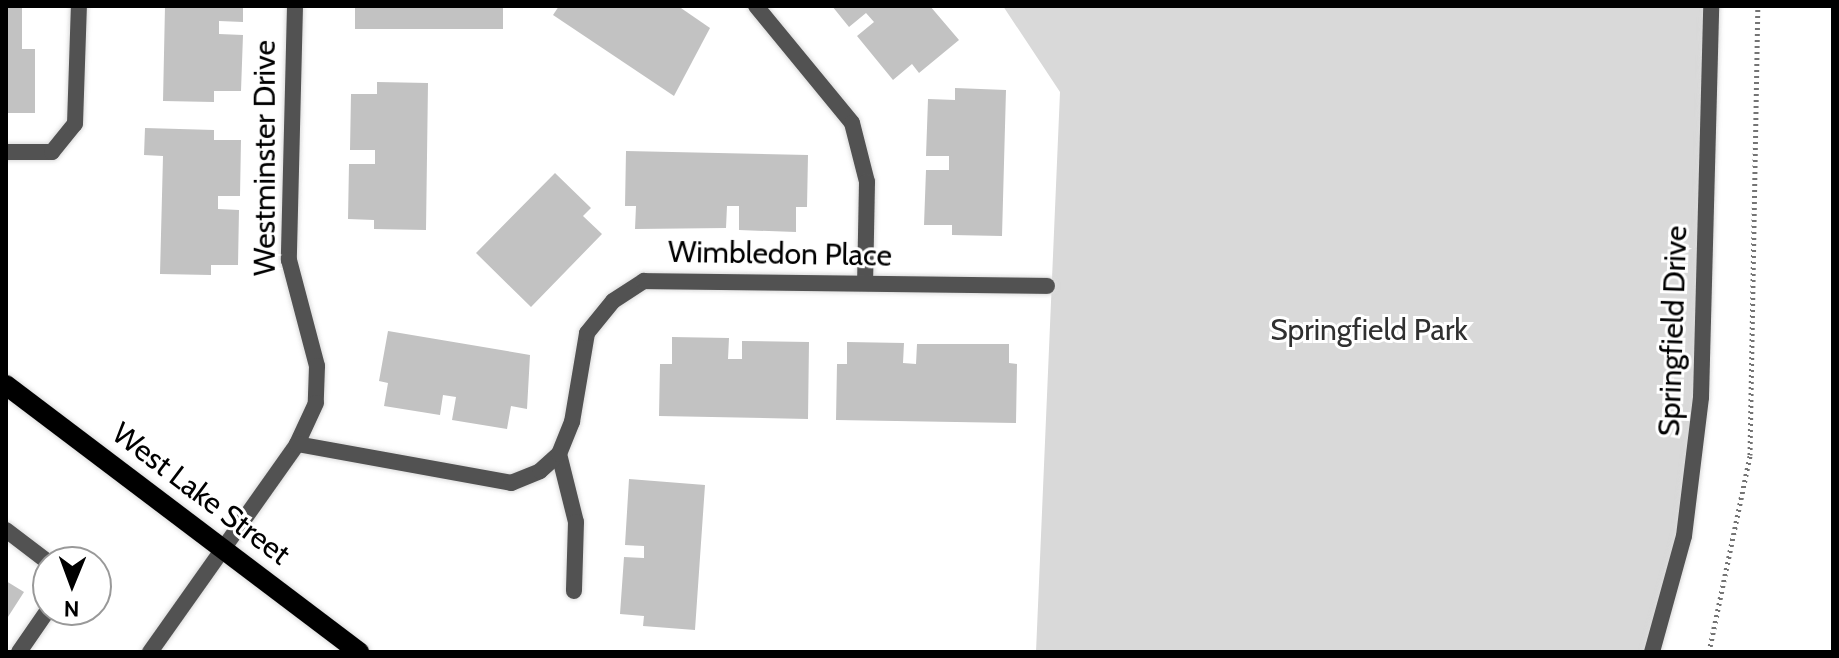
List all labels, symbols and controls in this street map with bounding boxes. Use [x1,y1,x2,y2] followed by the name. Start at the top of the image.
[247,40,283,276] street label: Westminster Drive
[1651,225,1695,437] street label: Springfield Drive
[668,234,892,274] street label: Wimbledon Place
[1270,312,1468,348] park label: Springfield Park
[105,415,297,573] street label: West Lake Street
[32,546,112,626] north arrow
[64,595,80,622] text: N

